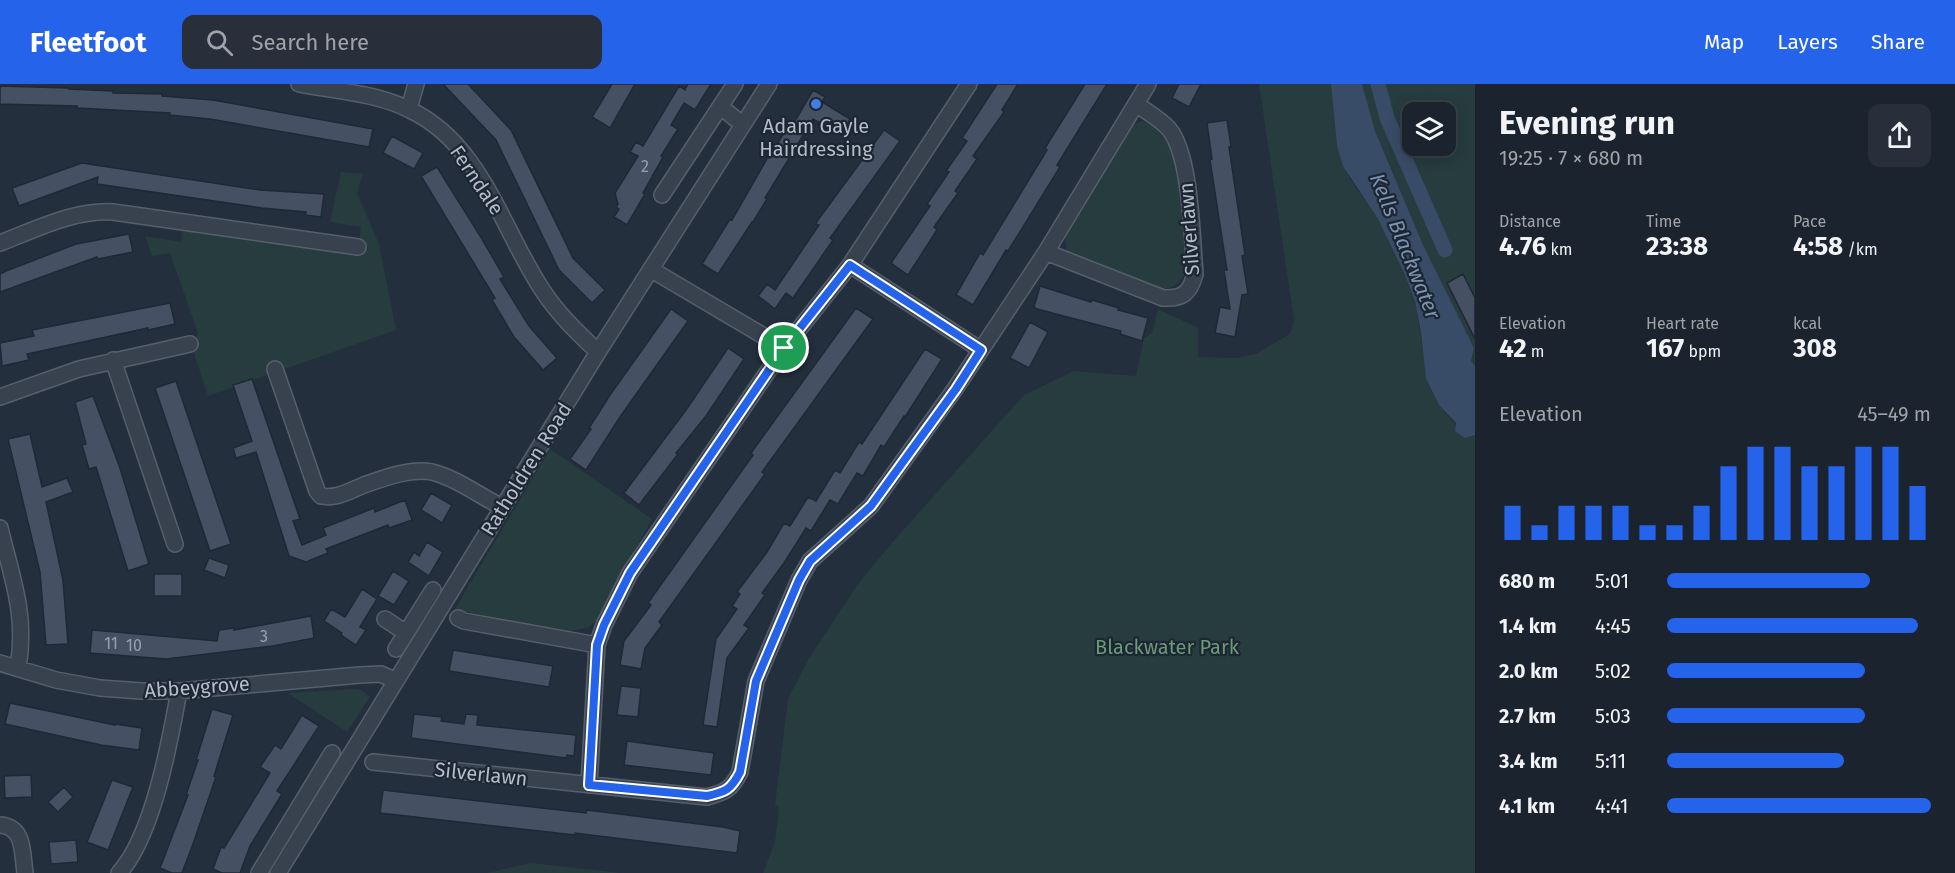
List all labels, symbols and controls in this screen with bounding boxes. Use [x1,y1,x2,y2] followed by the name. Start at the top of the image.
[182,15,602,69] search box
[30,26,146,59] text: Fleetfoot
[203,26,236,59] icon: search
[251,29,369,56] text: Search here
[1704,29,1744,55] text: Map
[1777,29,1838,55] text: Layers
[1871,29,1925,55] text: Share
[809,97,823,111] marker: Adam Gayle Hairdressing
[1402,102,1456,156] map controls
[1402,102,1456,156] button: layers
[1499,103,1675,143] text: Evening run
[1868,104,1931,167] button: share
[759,114,873,161] place label: Adam Gayle Hairdressing
[445,141,509,219] street label: Ferndale
[1499,146,1643,170] text: 19:25 · 7 × 680 m
[641,157,649,176] house number: 2
[1364,169,1446,324] water label: Kells Blackwater
[1174,182,1204,276] street label: Silverlawn
[1499,212,1561,231] text: Distance
[1646,212,1681,231] text: Time
[1793,212,1826,231] text: Pace
[1499,231,1546,262] text: 4.76
[1646,231,1708,262] text: 23:38
[1793,231,1843,262] text: 4:58
[1546,240,1572,259] text: km
[1843,240,1878,259] text: /km
[1499,314,1566,333] text: Elevation
[1646,314,1719,333] text: Heart rate
[1793,314,1822,333] text: kcal
[758,322,809,373] pin
[767,331,800,364] icon: arrive
[1499,333,1527,364] text: 42
[1646,333,1684,364] text: 167
[1793,333,1837,364] text: 308
[1527,342,1545,361] text: m
[1684,342,1721,361] text: bpm
[475,398,577,540] street label: Ratholdren Road
[1499,402,1583,426] text: Elevation
[1857,402,1931,426] text: 45–49 m
[1499,569,1555,593] text: 680 m
[1595,569,1629,593] text: 5:01
[1499,614,1557,638] text: 1.4 km
[1595,614,1631,638] text: 4:45
[260,627,268,646] house number: 3
[104,634,118,653] house number: 11
[1095,635,1240,659] park label: Blackwater Park
[126,636,142,655] house number: 10
[1499,659,1558,683] text: 2.0 km
[1595,659,1631,683] text: 5:02
[143,671,251,703] street label: Abbeygrove
[1499,704,1556,728] text: 2.7 km
[1595,704,1631,728] text: 5:03
[1499,749,1558,773] text: 3.4 km
[1595,749,1626,773] text: 5:11
[433,757,529,791] street label: Silverlawn
[1499,794,1555,818] text: 4.1 km
[1595,794,1628,818] text: 4:41

